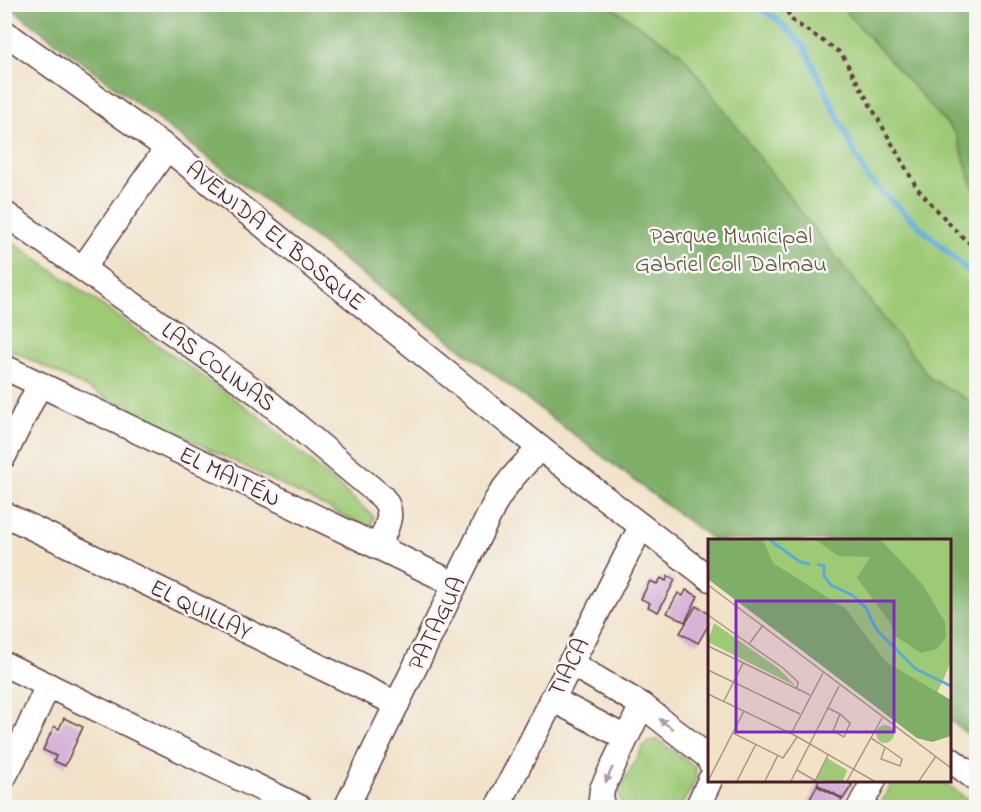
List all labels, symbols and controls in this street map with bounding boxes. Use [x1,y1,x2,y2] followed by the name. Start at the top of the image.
[177,153,372,321] street label: AVENIDA EL BOSQUE
[635,220,827,283] park label: Parque Municipal Gabriel Coll Dalmau
[153,314,282,422] street label: LAS COLINAS
[172,439,286,518] street label: EL MAITÉN
[708,539,951,782] inset map
[400,571,476,677] street label: PATAGUA
[143,572,257,651] street label: EL QUILLAY
[541,633,600,704] street label: TIACA
[658,718,674,731] one-way arrow
[604,766,613,783] one-way arrow

